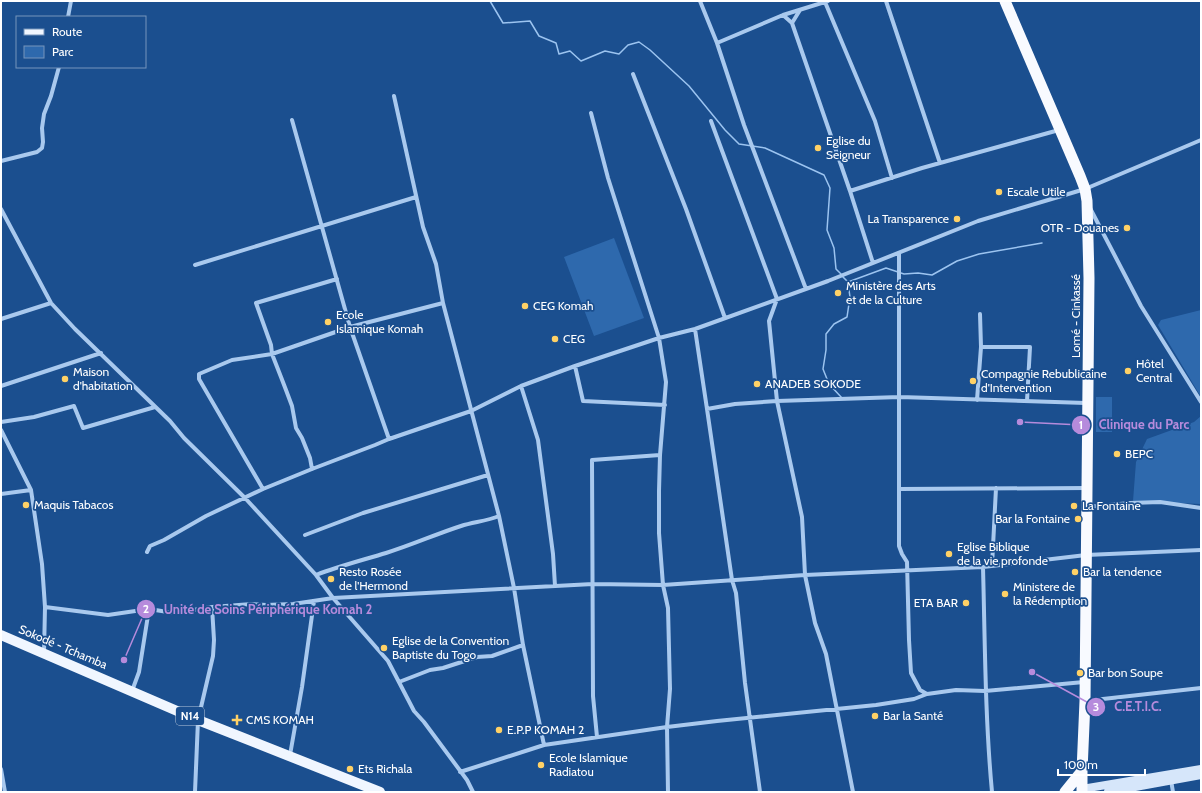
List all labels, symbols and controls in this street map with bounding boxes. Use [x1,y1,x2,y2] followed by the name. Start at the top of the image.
[16,16,146,68] legend
[52,24,82,39] text: Route
[52,44,74,59] text: Parc
[826,133,871,162] place label: Eglise du Seigneur
[813,143,823,153] marker: Eglise du Seigneur
[1007,184,1066,199] place label: Escale Utile
[994,187,1004,197] marker: Escale Utile
[868,211,949,226] place label: La Transparence
[952,214,962,224] marker: La Transparence
[1041,220,1119,235] place label: OTR - Douanes
[1122,223,1132,233] marker: OTR - Douanes
[1068,274,1083,358] street label: Lomé - Cinkassé
[846,278,936,307] place label: Ministère des Arts et de la Culture
[833,288,843,298] marker: Ministère des Arts et de la Culture
[533,298,593,313] place label: CEG Komah
[520,301,530,311] marker: CEG Komah
[336,307,423,336] place label: Ecole Islamique Komah
[323,317,333,327] marker: Ecole Islamique Komah
[563,331,585,346] place label: CEG
[550,334,560,344] marker: CEG
[1136,356,1172,385] place label: Hôtel Central
[73,364,133,393] place label: Maison d'habitation
[981,366,1107,395] place label: Compagnie Rebublicaine d'Intervention
[1123,366,1133,376] marker: Hôtel Central
[60,374,70,384] marker: Maison d'habitation
[765,376,861,391] place label: ANADEB SOKODE
[968,376,978,386] marker: Compagnie Rebublicaine d'Intervention
[752,379,762,389] marker: ANADEB SOKODE
[1071,412,1198,437] callout: Clinique du Parc
[1099,416,1189,432] text: Clinique du Parc
[1079,417,1083,432] text: 1
[1125,446,1153,461] place label: BEPC
[1112,449,1122,459] marker: BEPC
[34,497,113,512] place label: Maquis Tabacos
[1082,498,1141,513] place label: La Fontaine
[21,500,31,510] marker: Maquis Tabacos
[1069,501,1079,511] marker: La Fontaine
[995,511,1070,526] place label: Bar la Fontaine
[1073,514,1083,524] marker: Bar la Fontaine
[957,539,1048,568] place label: Eglise Biblique de la vie profonde
[944,549,954,559] marker: Eglise Biblique de la vie profonde
[339,564,408,593] place label: Resto Rosée de l'Hermond
[1083,564,1162,579] place label: Bar la tendence
[1070,567,1080,577] marker: Bar la tendence
[326,574,336,584] marker: Resto Rosée de l'Hermond
[1013,579,1088,608] place label: Ministere de la Rédemption
[1000,589,1010,599] marker: Ministere de la Rédemption
[914,595,959,610] place label: ETA BAR
[136,597,381,622] callout: Unité de Soins Périphérique Komah 2
[961,598,971,608] marker: ETA BAR
[143,601,149,616] text: 2
[164,601,372,617] text: Unité de Soins Périphérique Komah 2
[17,621,110,672] street label: Sokodé - Tchamba
[392,633,510,662] place label: Eglise de la Convention Baptiste du Togo
[379,643,389,653] marker: Eglise de la Convention Baptiste du Togo
[1088,665,1163,680] place label: Bar bon Soupe
[1075,668,1085,678] marker: Bar bon Soupe
[1086,694,1170,719] callout: C.E.T.I.C.
[1114,698,1162,714] text: C.E.T.I.C.
[1093,699,1099,714] text: 3
[176,707,204,725] road number: N14
[883,708,943,723] place label: Bar la Santé
[870,711,880,721] marker: Bar la Santé
[246,712,314,727] place label: CMS KOMAH
[231,714,243,726] marker: CMS KOMAH
[507,722,584,737] place label: E.P.P KOMAH 2
[494,725,504,735] marker: E.P.P KOMAH 2
[549,750,628,779] place label: Ecole Islamique Radiatou
[1058,751,1145,777] scale bar
[1064,757,1098,772] text: 100 m
[536,760,546,770] marker: Ecole Islamique Radiatou
[358,761,412,776] place label: Ets Richala
[345,764,355,774] marker: Ets Richala

